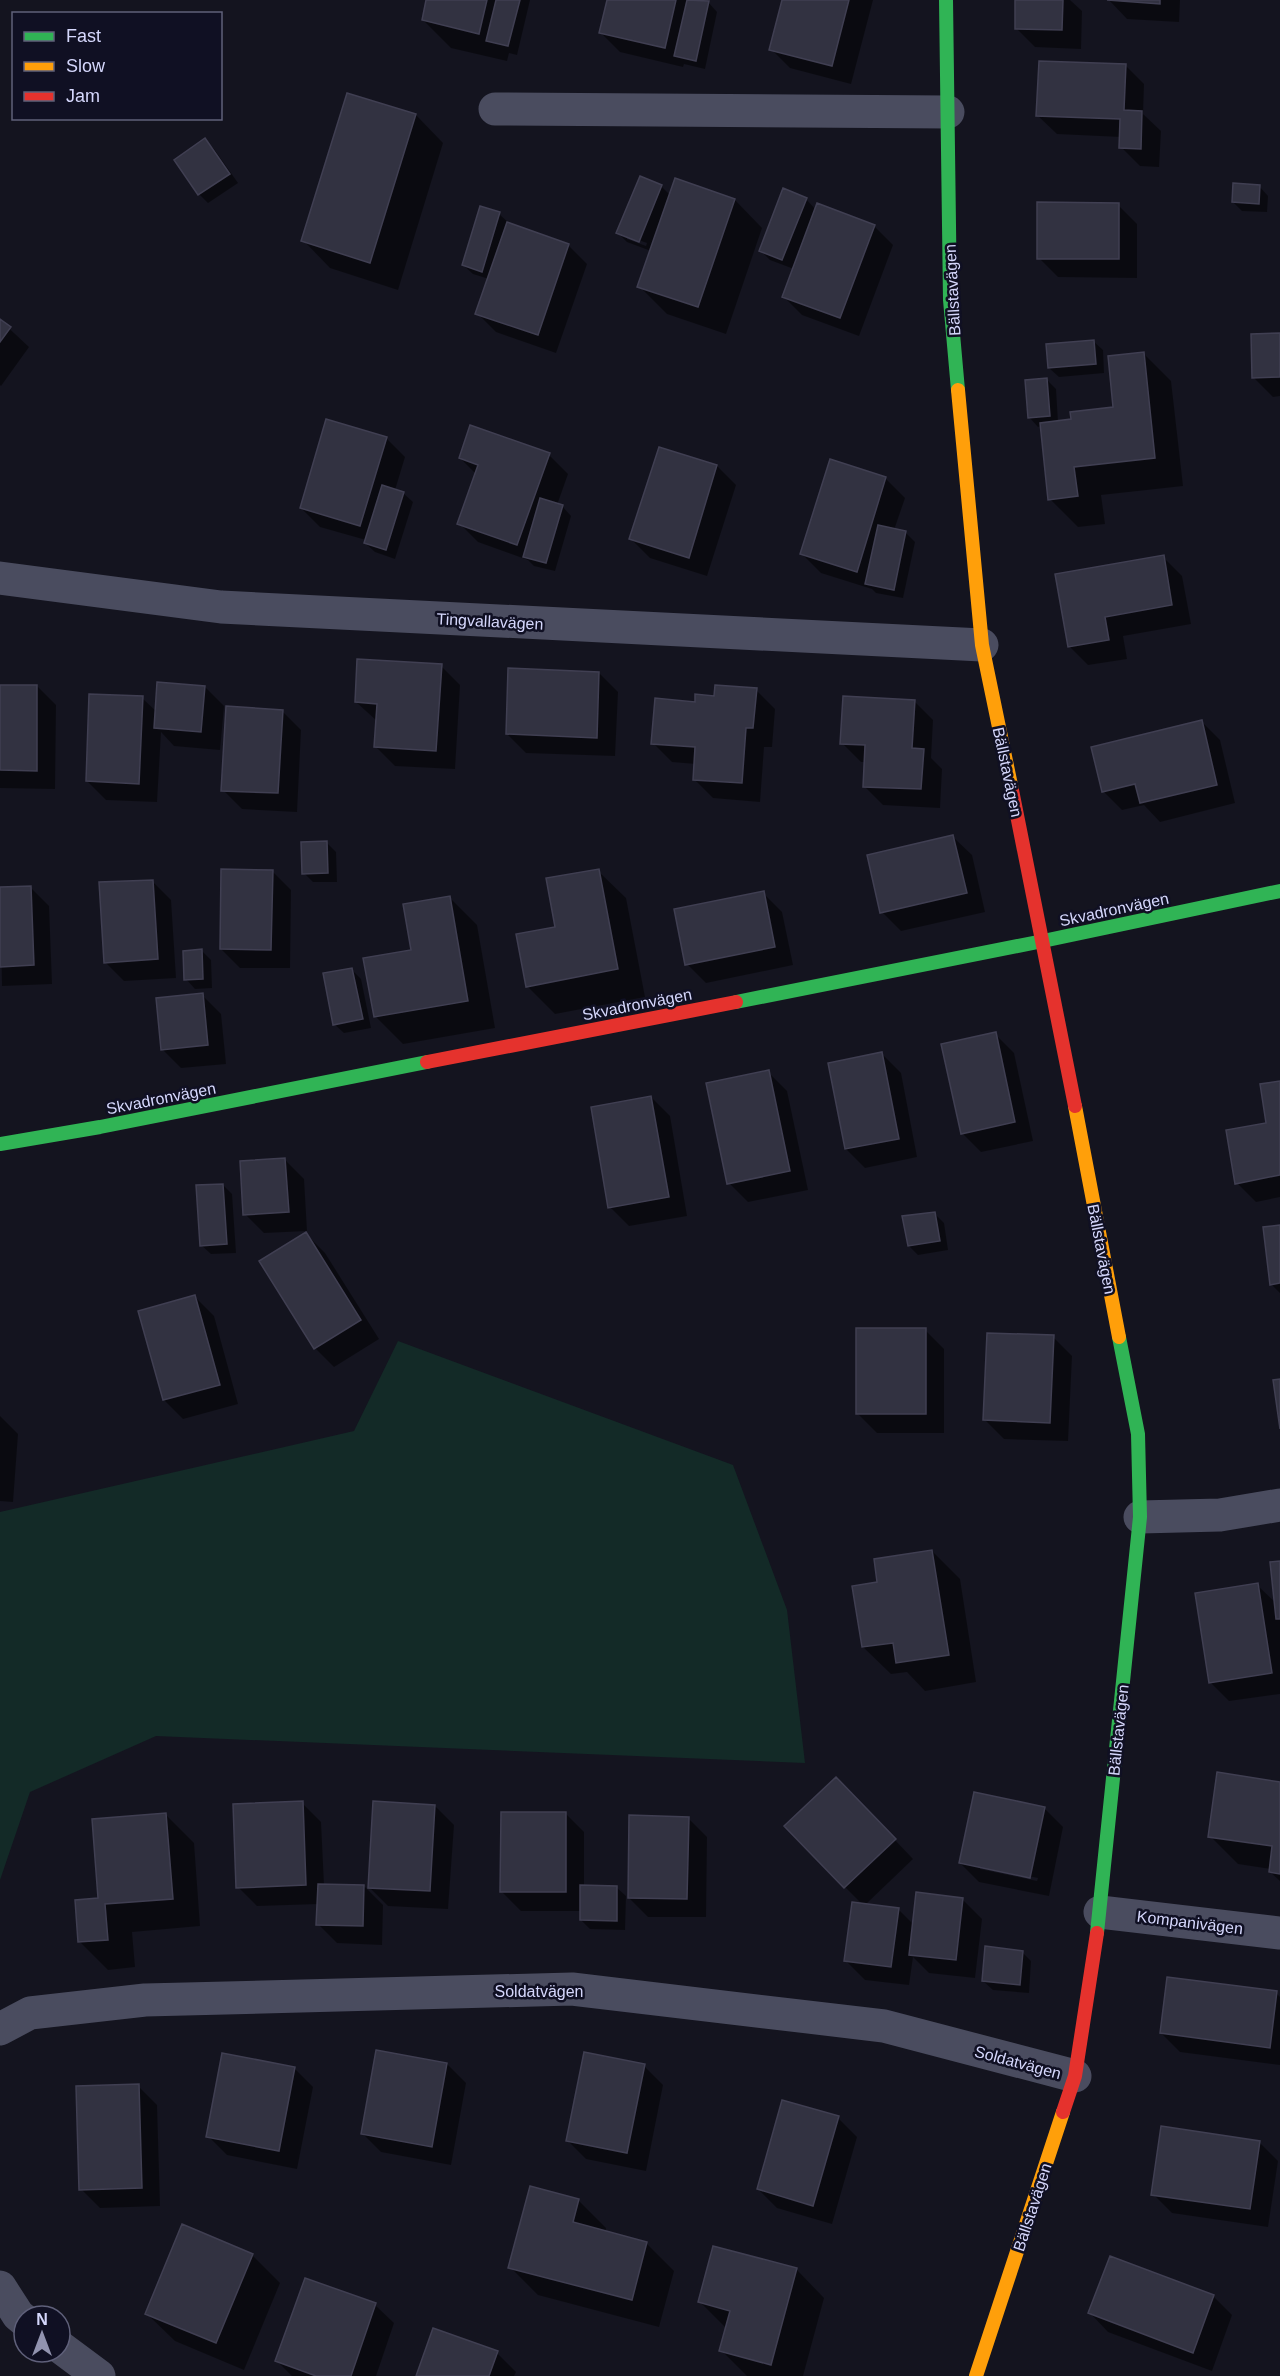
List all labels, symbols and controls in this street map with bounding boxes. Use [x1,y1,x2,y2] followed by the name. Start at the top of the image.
[12,12,222,120] legend
[66,26,101,46] text: Fast
[66,56,106,76] text: Slow
[66,86,100,106] text: Jam
[942,244,963,336] street label: Bällstavägen
[436,610,544,633] street label: Tingvallavägen
[990,726,1025,819] street label: Bällstavägen
[1058,890,1170,929] street label: Skvadronvägen
[581,986,693,1023] street label: Skvadronvägen
[105,1080,217,1117] street label: Skvadronvägen
[1084,1203,1119,1296] street label: Bällstavägen
[1105,1684,1132,1777] street label: Bällstavägen
[1136,1908,1244,1937] street label: Kompanivägen
[495,1983,583,2000] street label: Soldatvägen
[973,2043,1063,2082] street label: Soldatvägen
[1010,2161,1055,2253] street label: Bällstavägen
[12,2304,72,2364] north arrow
[36,2311,48,2328] text: N

